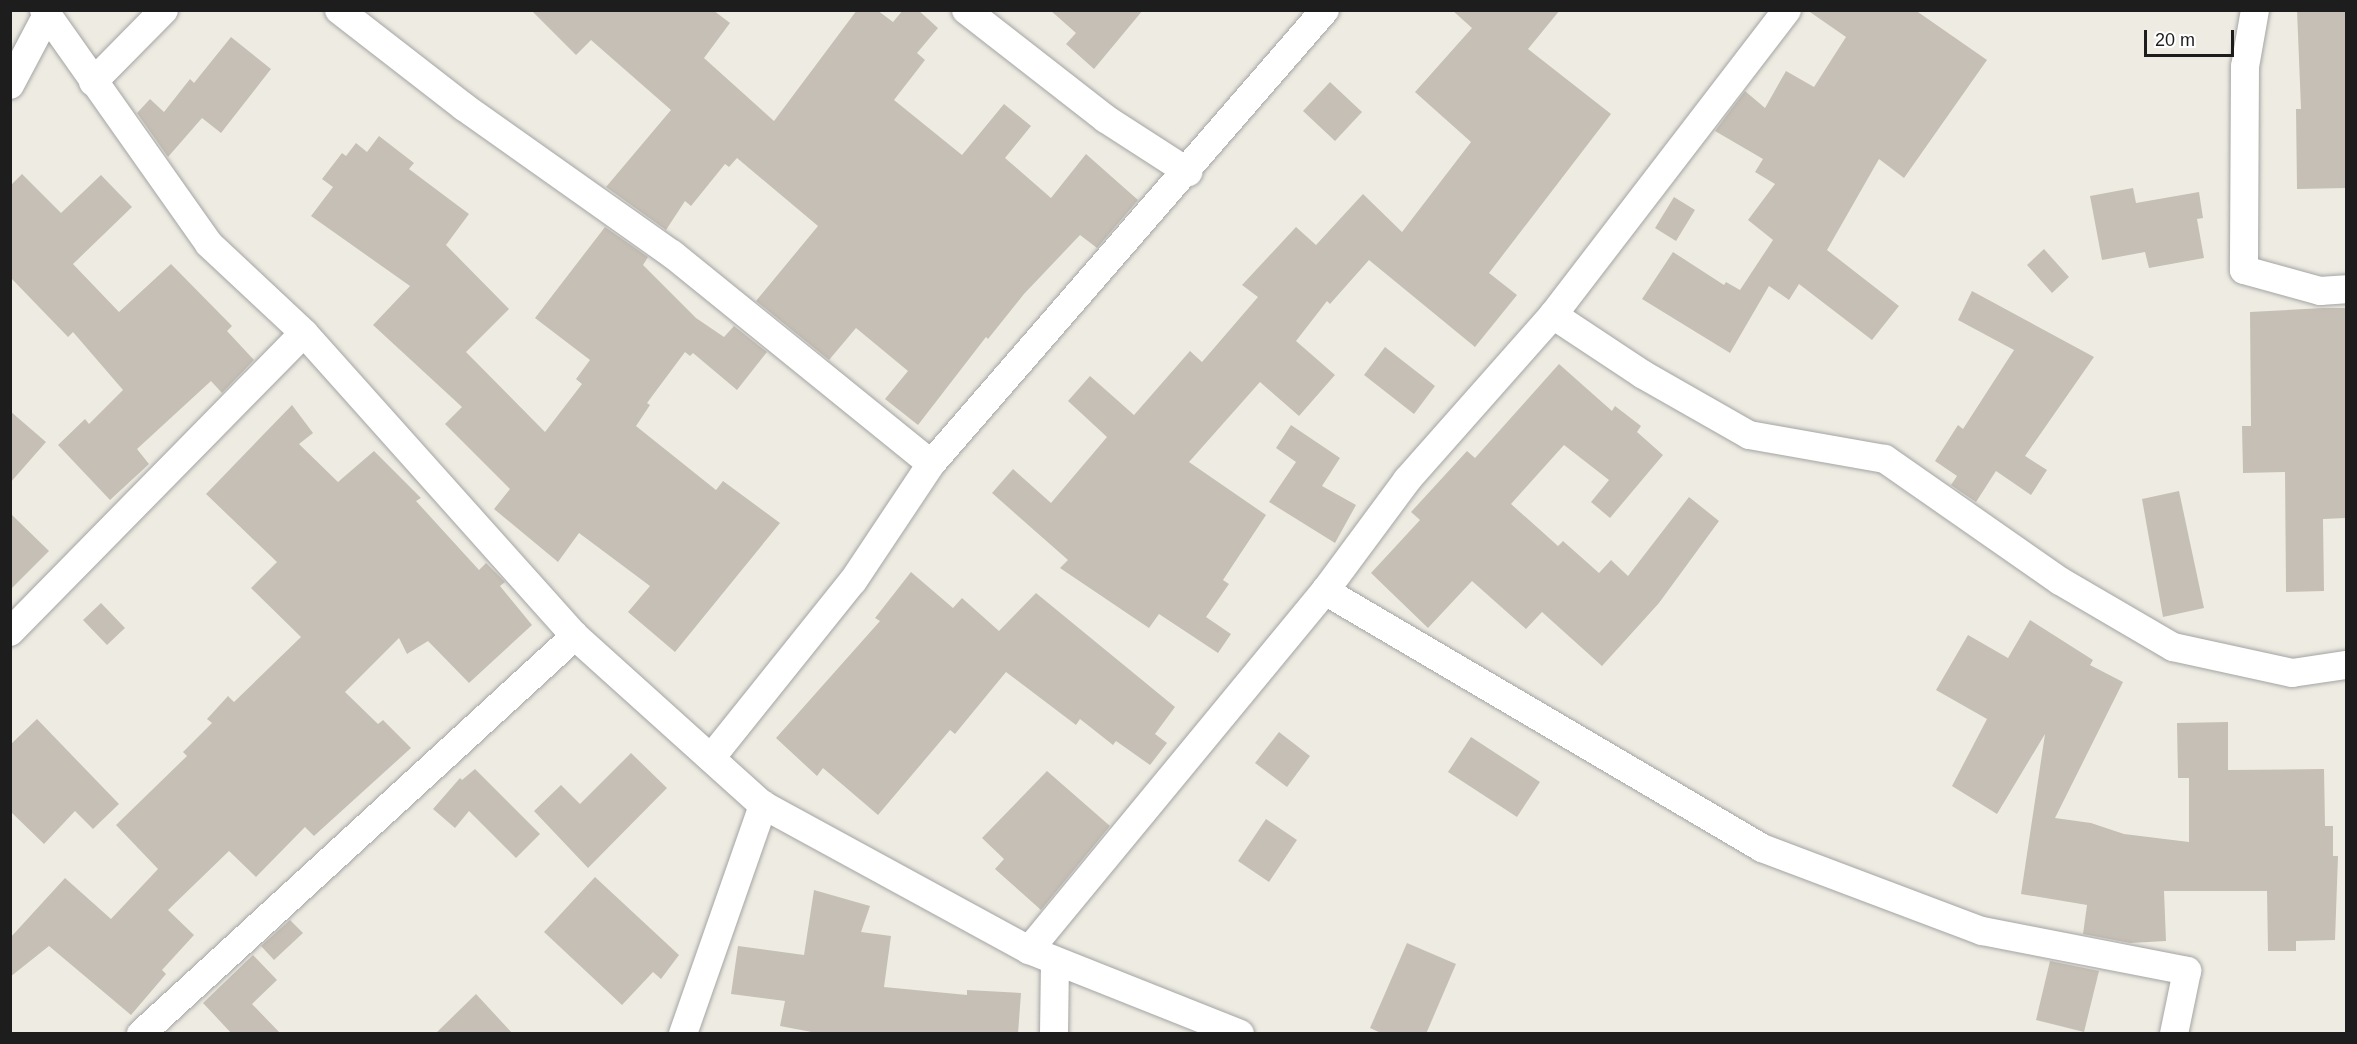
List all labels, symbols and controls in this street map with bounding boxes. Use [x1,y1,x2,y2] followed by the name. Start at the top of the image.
[2147,18,2237,56] scale bar
[2155,30,2195,50] text: 20 m

